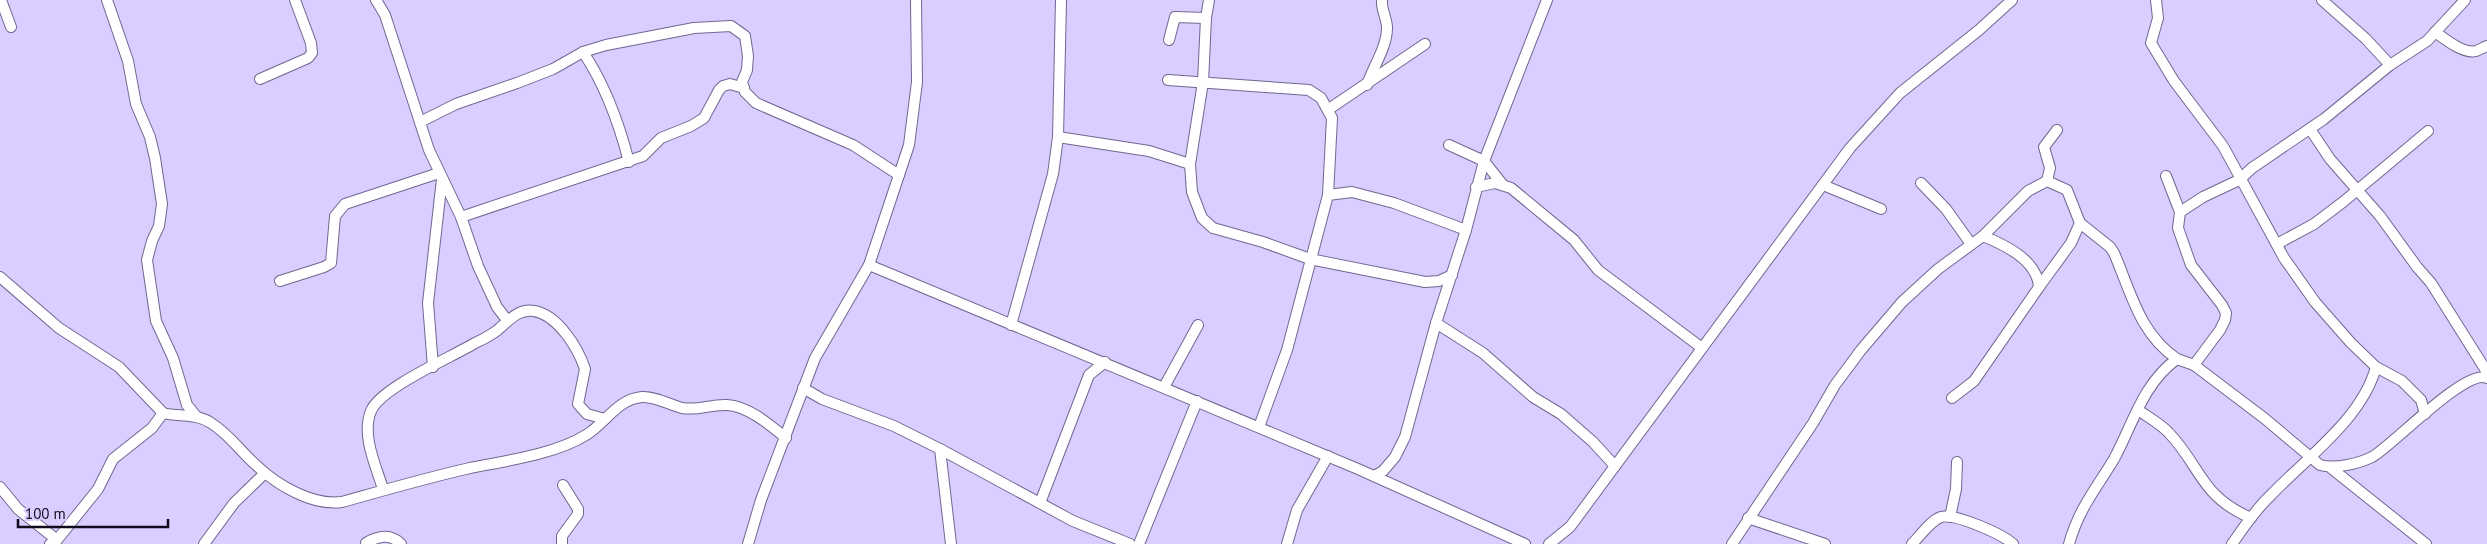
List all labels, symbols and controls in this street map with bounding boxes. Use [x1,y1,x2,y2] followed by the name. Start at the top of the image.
[18,496,168,528] scale bar
[25,504,66,523] text: 100 m

